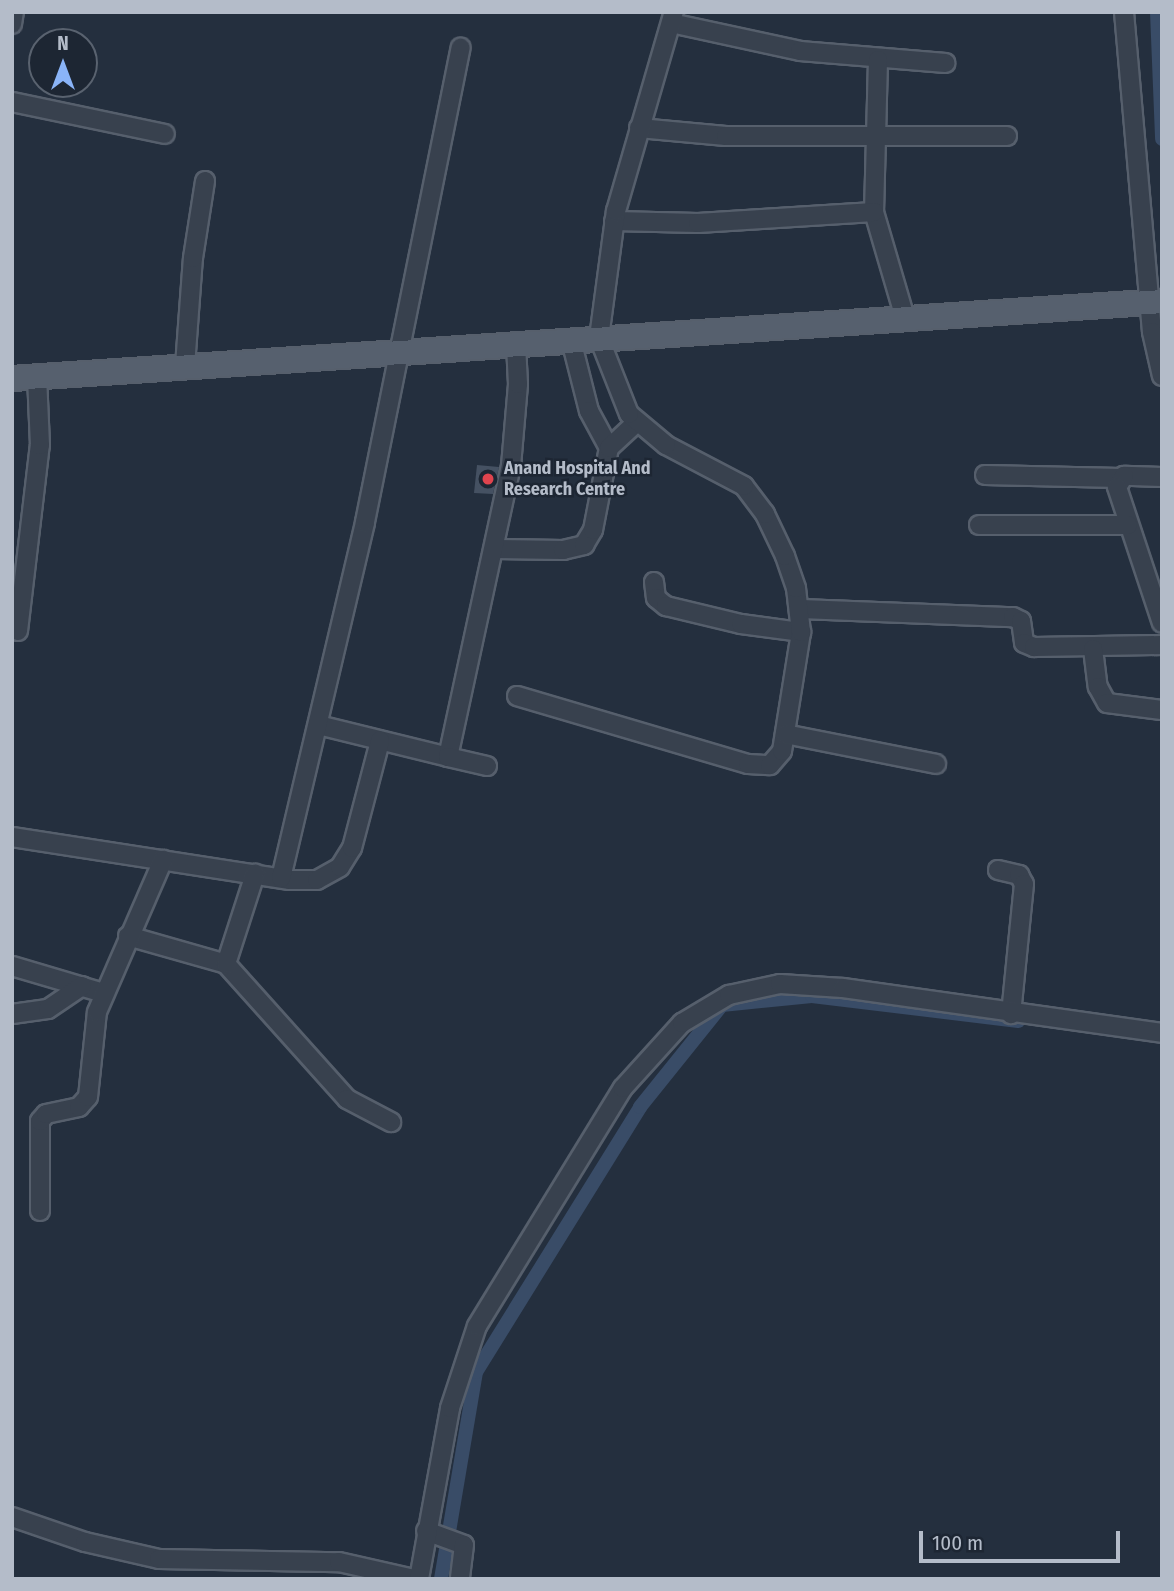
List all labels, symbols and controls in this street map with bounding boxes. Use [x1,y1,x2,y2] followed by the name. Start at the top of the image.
[28,28,98,98] north arrow
[57,32,69,55] text: N
[504,458,651,500] place label: Anand Hospital And Research Centre
[478,469,498,489] marker: Anand Hospital And Research Centre
[922,1518,1123,1562] scale bar
[932,1530,983,1556] text: 100 m

